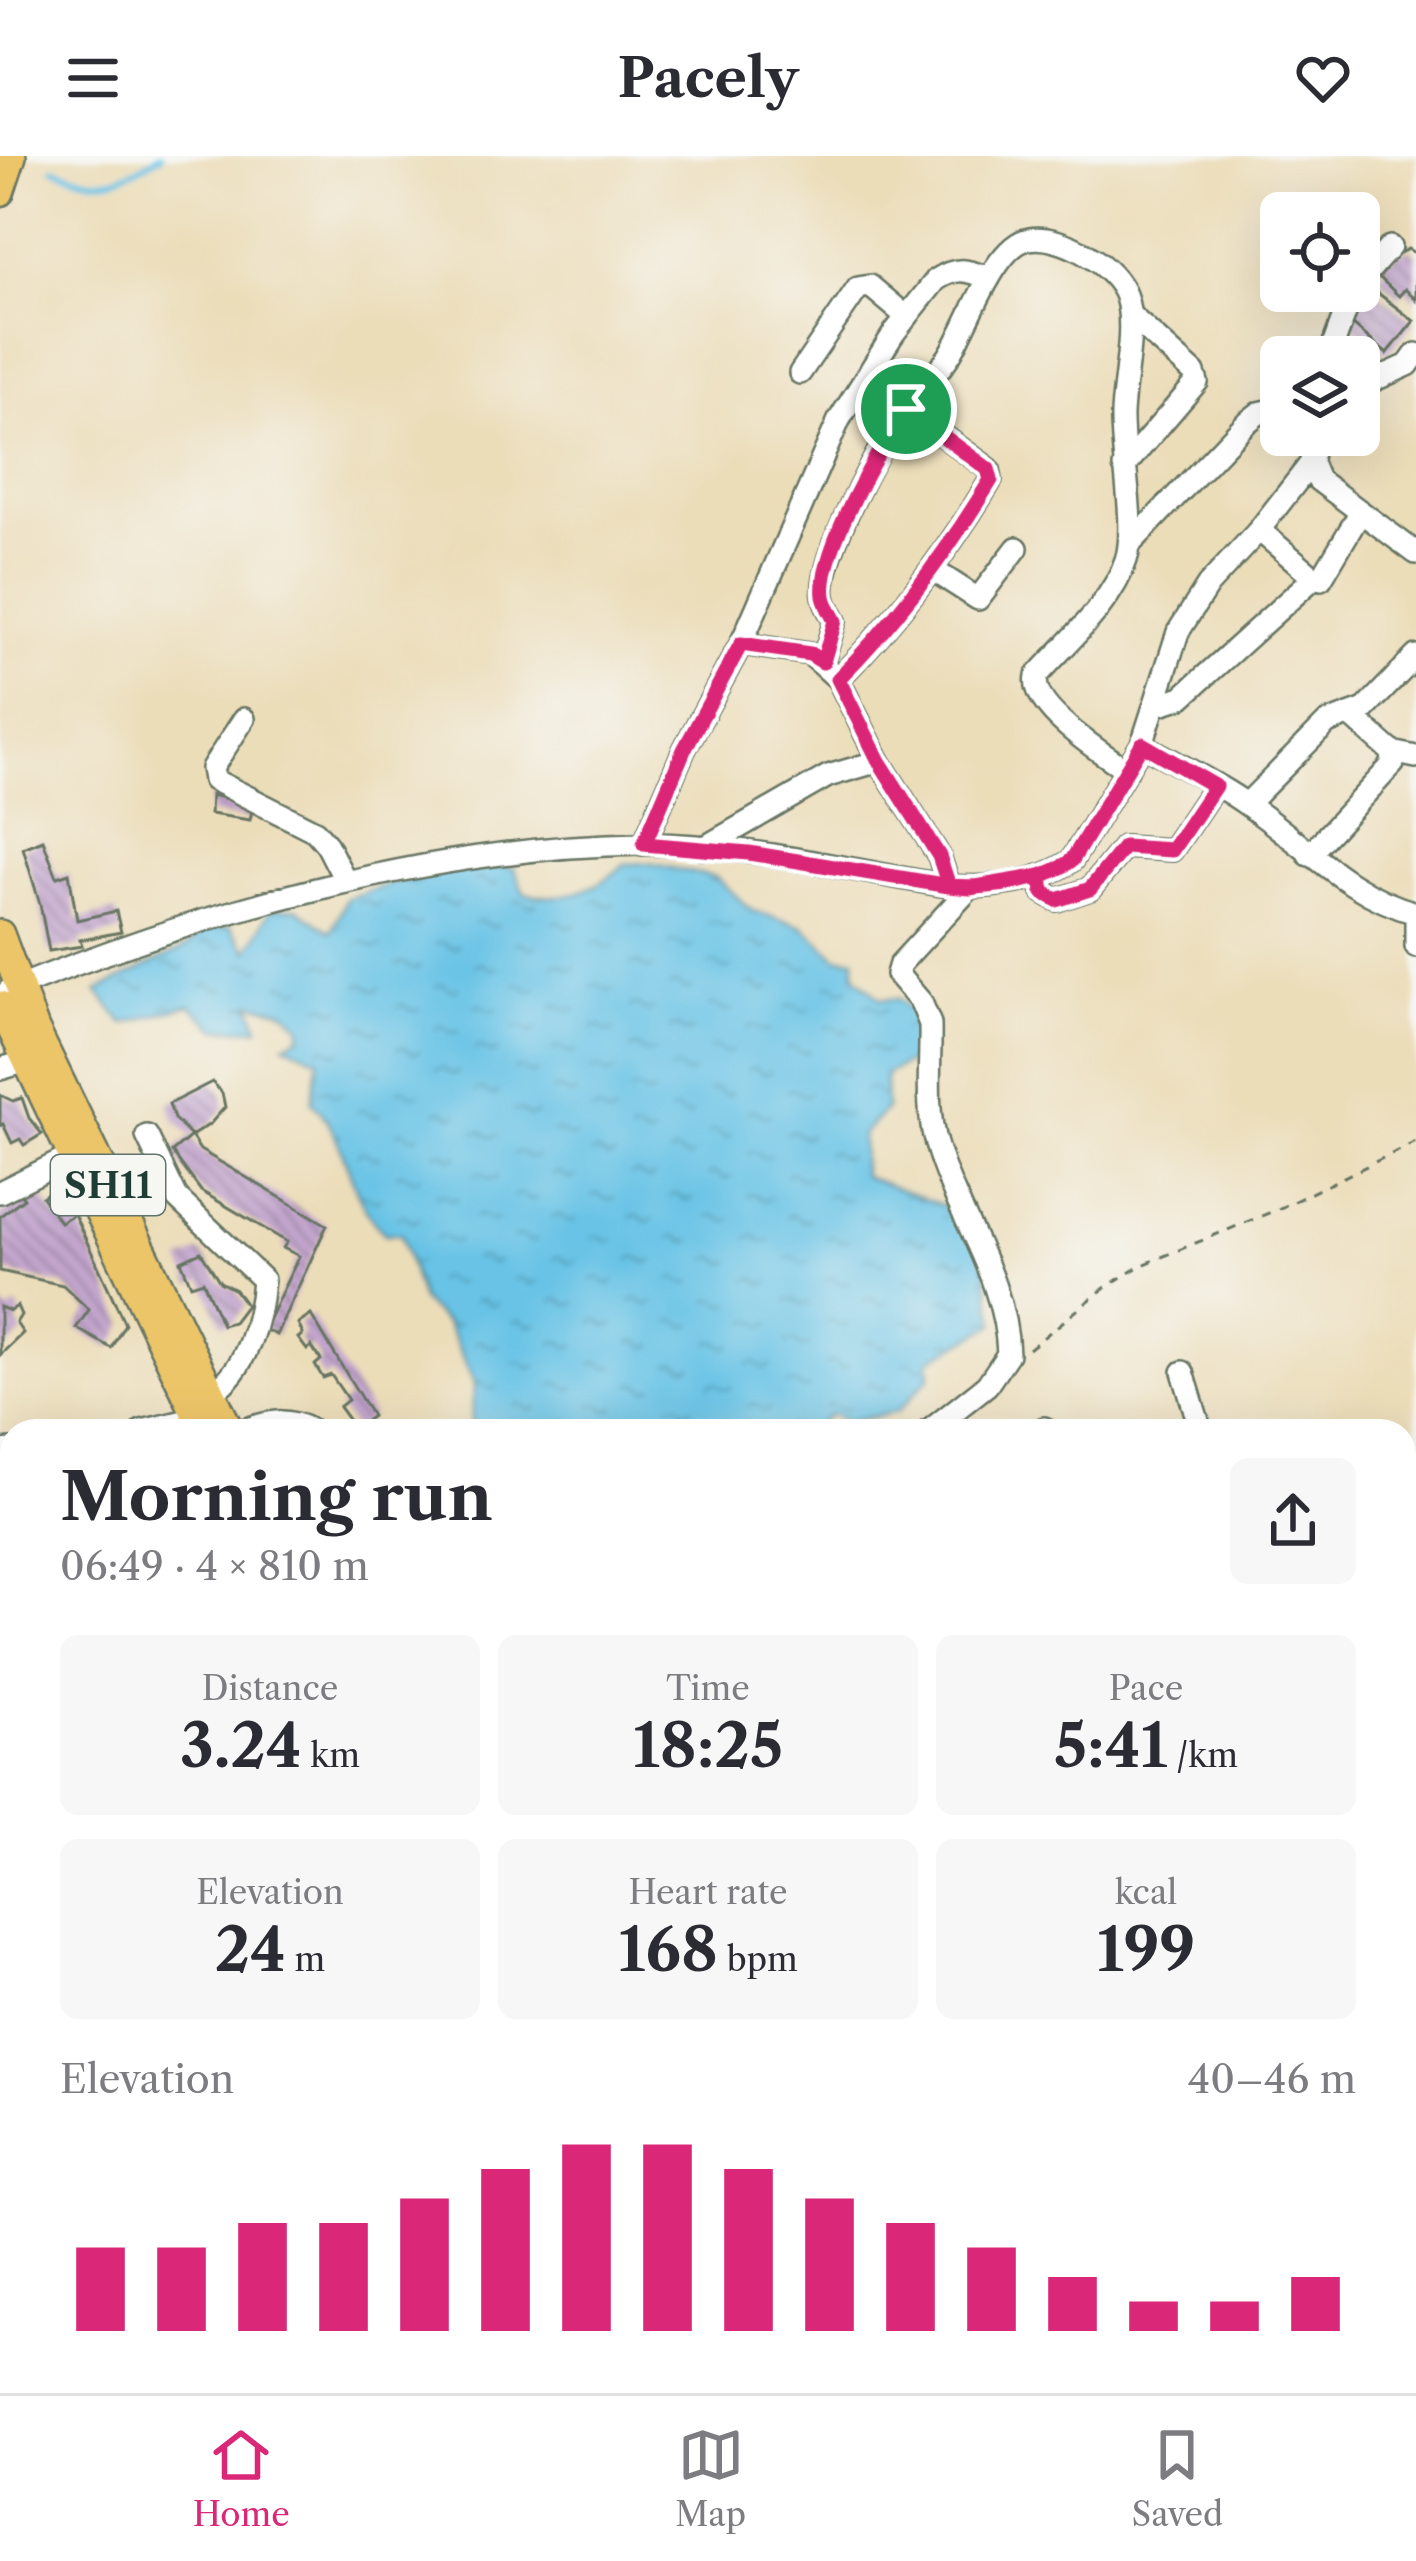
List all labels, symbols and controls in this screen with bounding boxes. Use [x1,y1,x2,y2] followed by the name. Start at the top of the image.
[60,45,126,111] icon: menu
[617,45,799,111] text: Pacely
[1290,45,1356,111] icon: heart
[1260,192,1380,456] map controls
[1260,192,1380,312] button: locate
[1260,336,1380,456] button: layers
[855,358,957,460] pin
[873,376,939,442] icon: arrive
[51,1155,165,1215] road number: SH11
[60,1456,493,1537] text: Morning run
[1230,1458,1356,1584] button: share
[60,1542,369,1590] text: 06:49 · 4 × 810 m
[202,1668,338,1709] text: Distance
[666,1668,750,1709] text: Time
[1109,1668,1183,1709] text: Pace
[180,1709,301,1783] text: 3.24
[633,1709,783,1783] text: 18:25
[1054,1709,1167,1783] text: 5:41
[301,1735,360,1776] text: km
[1167,1735,1238,1776] text: /km
[196,1872,344,1913] text: Elevation
[628,1872,788,1913] text: Heart rate
[1115,1872,1177,1913] text: kcal
[215,1913,286,1987] text: 24
[618,1913,718,1987] text: 168
[1097,1913,1195,1987] text: 199
[286,1939,325,1980] text: m
[718,1939,798,1980] text: bpm
[60,2055,234,2103] text: Elevation
[1188,2055,1356,2103] text: 40–46 m
[193,2422,290,2535] tab: Home
[675,2422,746,2535] tab: Map
[1132,2422,1223,2535] tab: Saved

